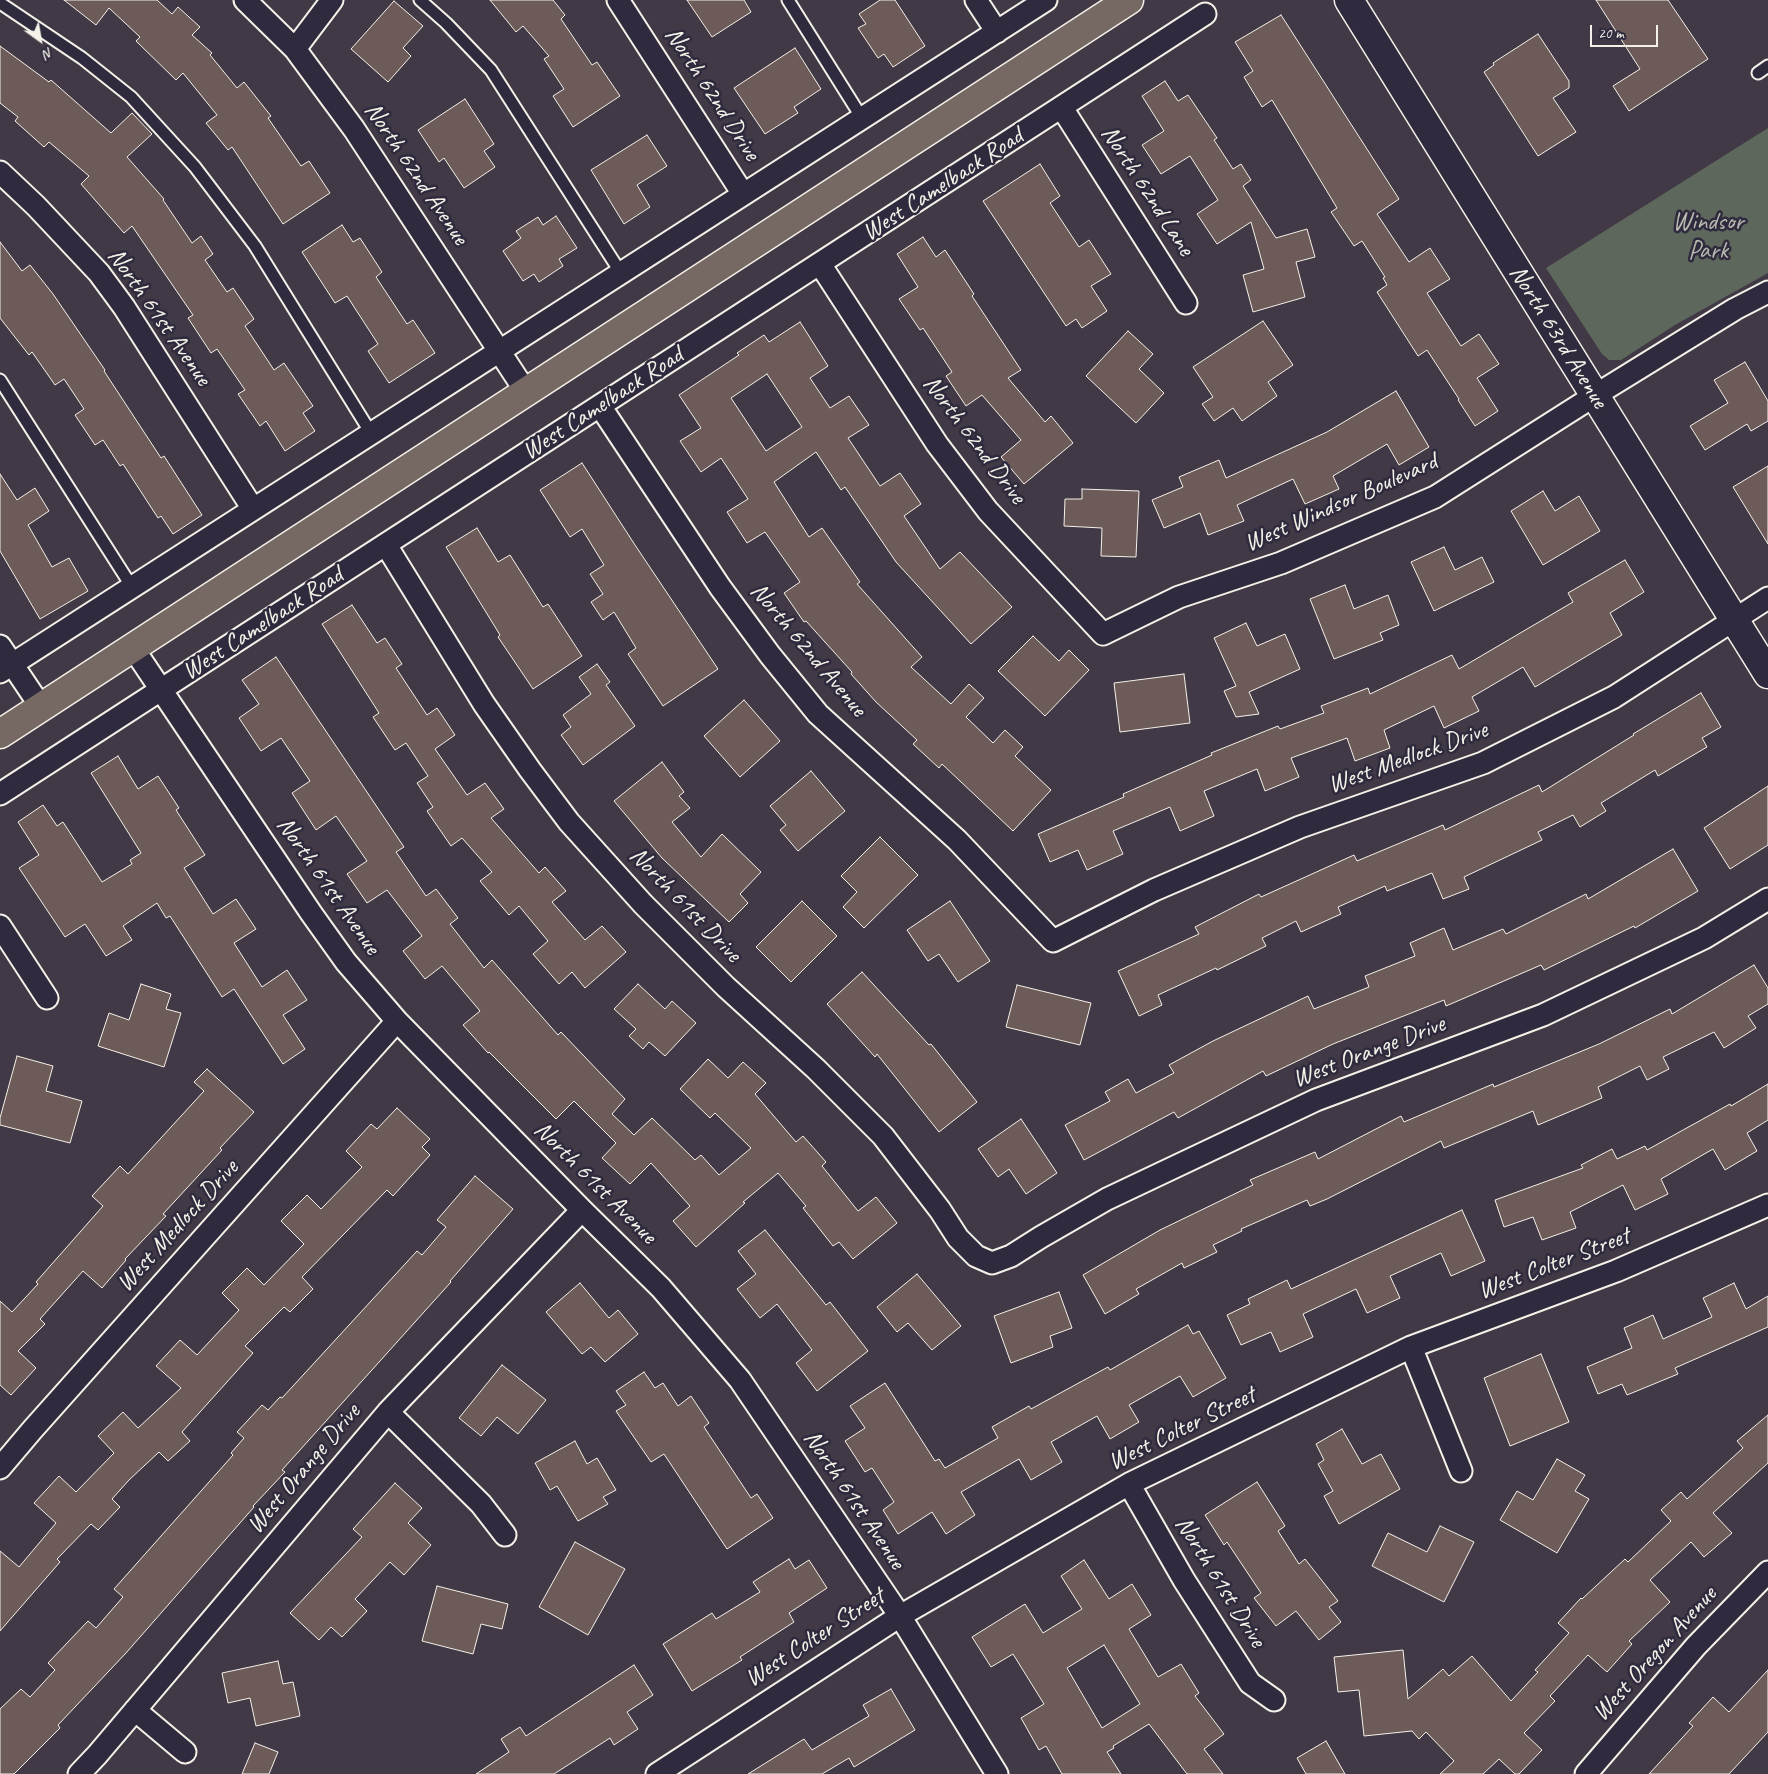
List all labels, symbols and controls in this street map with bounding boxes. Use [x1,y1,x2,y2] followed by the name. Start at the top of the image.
[15,15,65,65] north arrow
[1593,15,1660,47] scale bar
[658,22,766,166] street label: North 62nd Drive
[1598,24,1624,43] text: 20 m
[40,44,56,63] text: N
[357,97,475,251] street label: North 62nd Avenue
[1094,120,1200,262] street label: North 62nd Lane
[857,122,1029,248] street label: West Camelback Road
[1673,207,1743,266] park label: Windsor Park
[100,242,218,392] street label: North 61st Avenue
[1502,260,1614,414] street label: North 63rd Avenue
[517,341,689,467] street label: West Camelback Road
[916,370,1032,510] street label: North 62nd Drive
[1240,447,1442,559] street label: West Windsor Boulevard
[177,561,349,687] street label: West Camelback Road
[743,577,873,723] street label: North 62nd Avenue
[1324,715,1492,801] street label: West Medlock Drive
[269,811,387,961] street label: North 61st Avenue
[623,841,747,969] street label: North 61st Drive
[1289,1009,1449,1095] street label: West Orange Drive
[527,1115,663,1251] street label: North 61st Avenue
[111,1154,245,1298] street label: West Medlock Drive
[1474,1221,1634,1307] street label: West Colter Street
[1104,1380,1260,1478] street label: West Colter Street
[241,1398,367,1540] street label: West Orange Drive
[796,1425,912,1575] street label: North 61st Avenue
[1168,1511,1272,1653] street label: North 61st Drive
[1587,1580,1723,1728] street label: West Oregon Avenue
[740,1582,890,1694] street label: West Colter Street

